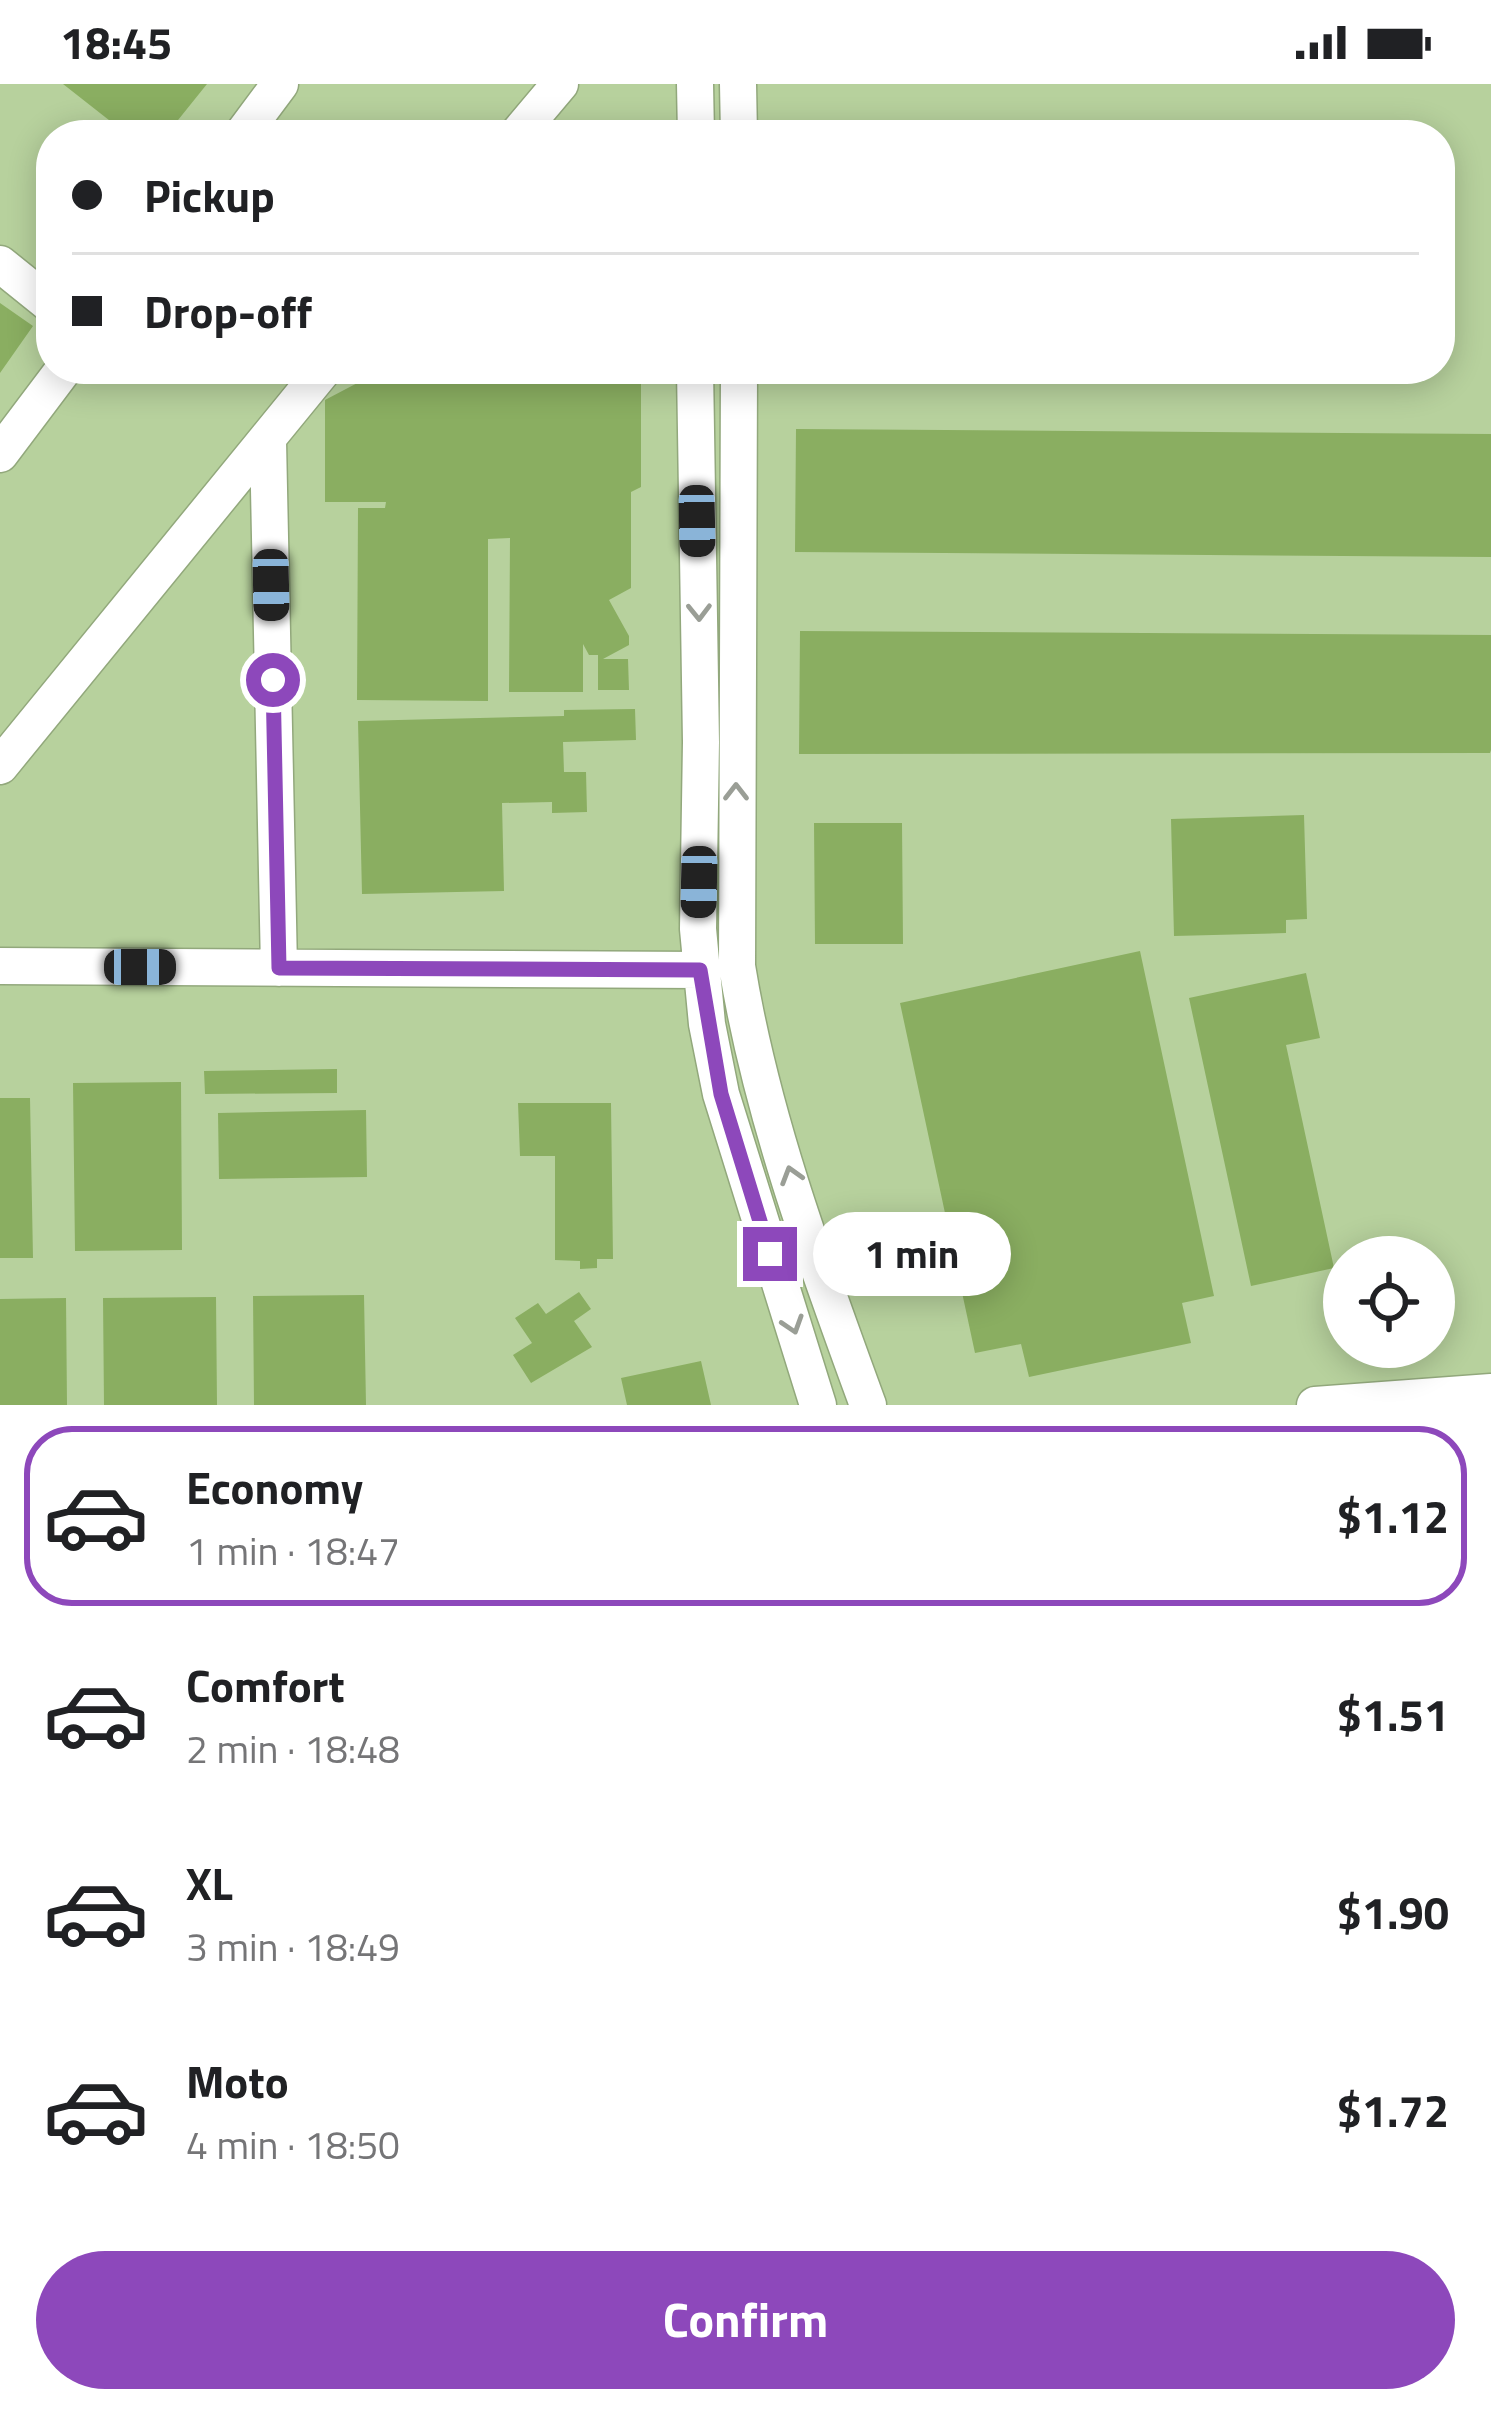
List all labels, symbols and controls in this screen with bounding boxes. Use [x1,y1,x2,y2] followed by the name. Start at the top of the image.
[60,8,172,76] text: 18:45
[144,161,275,229] text: Pickup
[144,277,312,345] text: Drop-off
[678,485,716,557] car
[252,549,290,621] car
[685,603,711,622] one-way arrow
[246,653,300,707] route start
[723,782,749,800] one-way arrow
[680,846,718,918] car
[104,949,176,985] car
[780,1165,805,1186] one-way arrow
[812,1212,1010,1296] callout: 1 min
[865,1224,959,1283] text: 1 min
[743,1227,797,1281] route end
[1323,1236,1455,1368] map controls
[1323,1236,1455,1368] button: locate
[779,1314,804,1335] one-way arrow
[186,1453,363,1521] text: Economy
[42,1462,150,1570] icon: car
[1337,1482,1449,1550] text: $1.12
[186,1521,400,1580] text: 1 min · 18:47
[186,1651,345,1719] text: Comfort
[42,1660,150,1768] icon: car
[1337,1680,1449,1748] text: $1.51
[186,1719,400,1778] text: 2 min · 18:48
[186,1849,233,1917] text: XL
[42,1858,150,1966] icon: car
[1337,1878,1449,1946] text: $1.90
[186,1917,400,1976] text: 3 min · 18:49
[186,2047,289,2115] text: Moto
[42,2056,150,2164] icon: car
[1337,2076,1449,2144] text: $1.72
[186,2115,400,2174] text: 4 min · 18:50
[36,2251,1455,2389] button: Confirm

